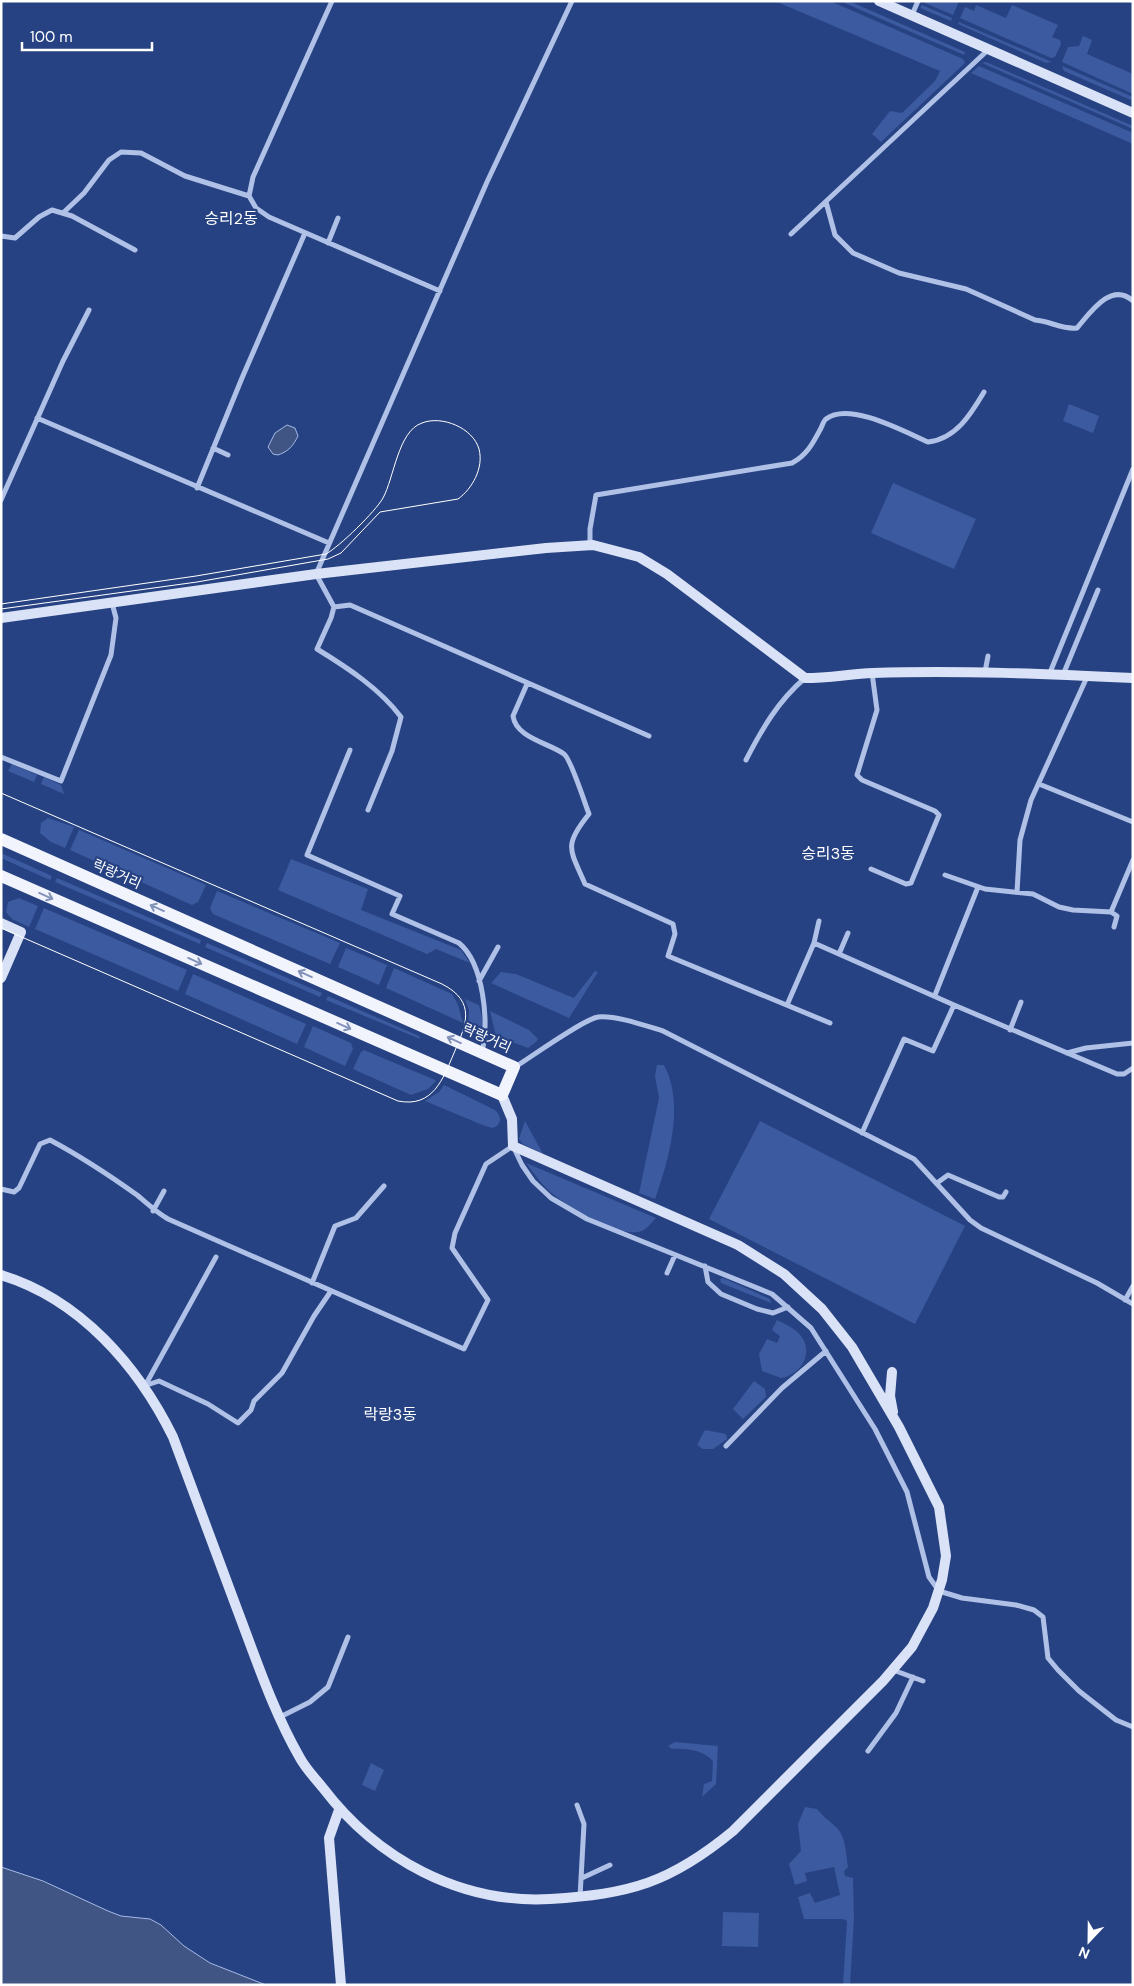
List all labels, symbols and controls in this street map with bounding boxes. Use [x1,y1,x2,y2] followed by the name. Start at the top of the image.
[22,20,152,52] scale bar
[30,27,73,47] text: 100 m
[204,208,258,229] district label: 승리2동
[801,843,855,864] district label: 승리3동
[90,855,144,893] street label: 락랑거리
[38,891,53,901] one-way arrow
[150,903,165,913] one-way arrow
[187,956,202,966] one-way arrow
[298,969,313,979] one-way arrow
[460,1019,514,1057] street label: 락랑거리
[336,1021,351,1031] one-way arrow
[447,1035,462,1045] one-way arrow
[363,1404,417,1425] district label: 락랑3동
[1064,1916,1114,1966] north arrow
[1076,1943,1092,1963] text: N

